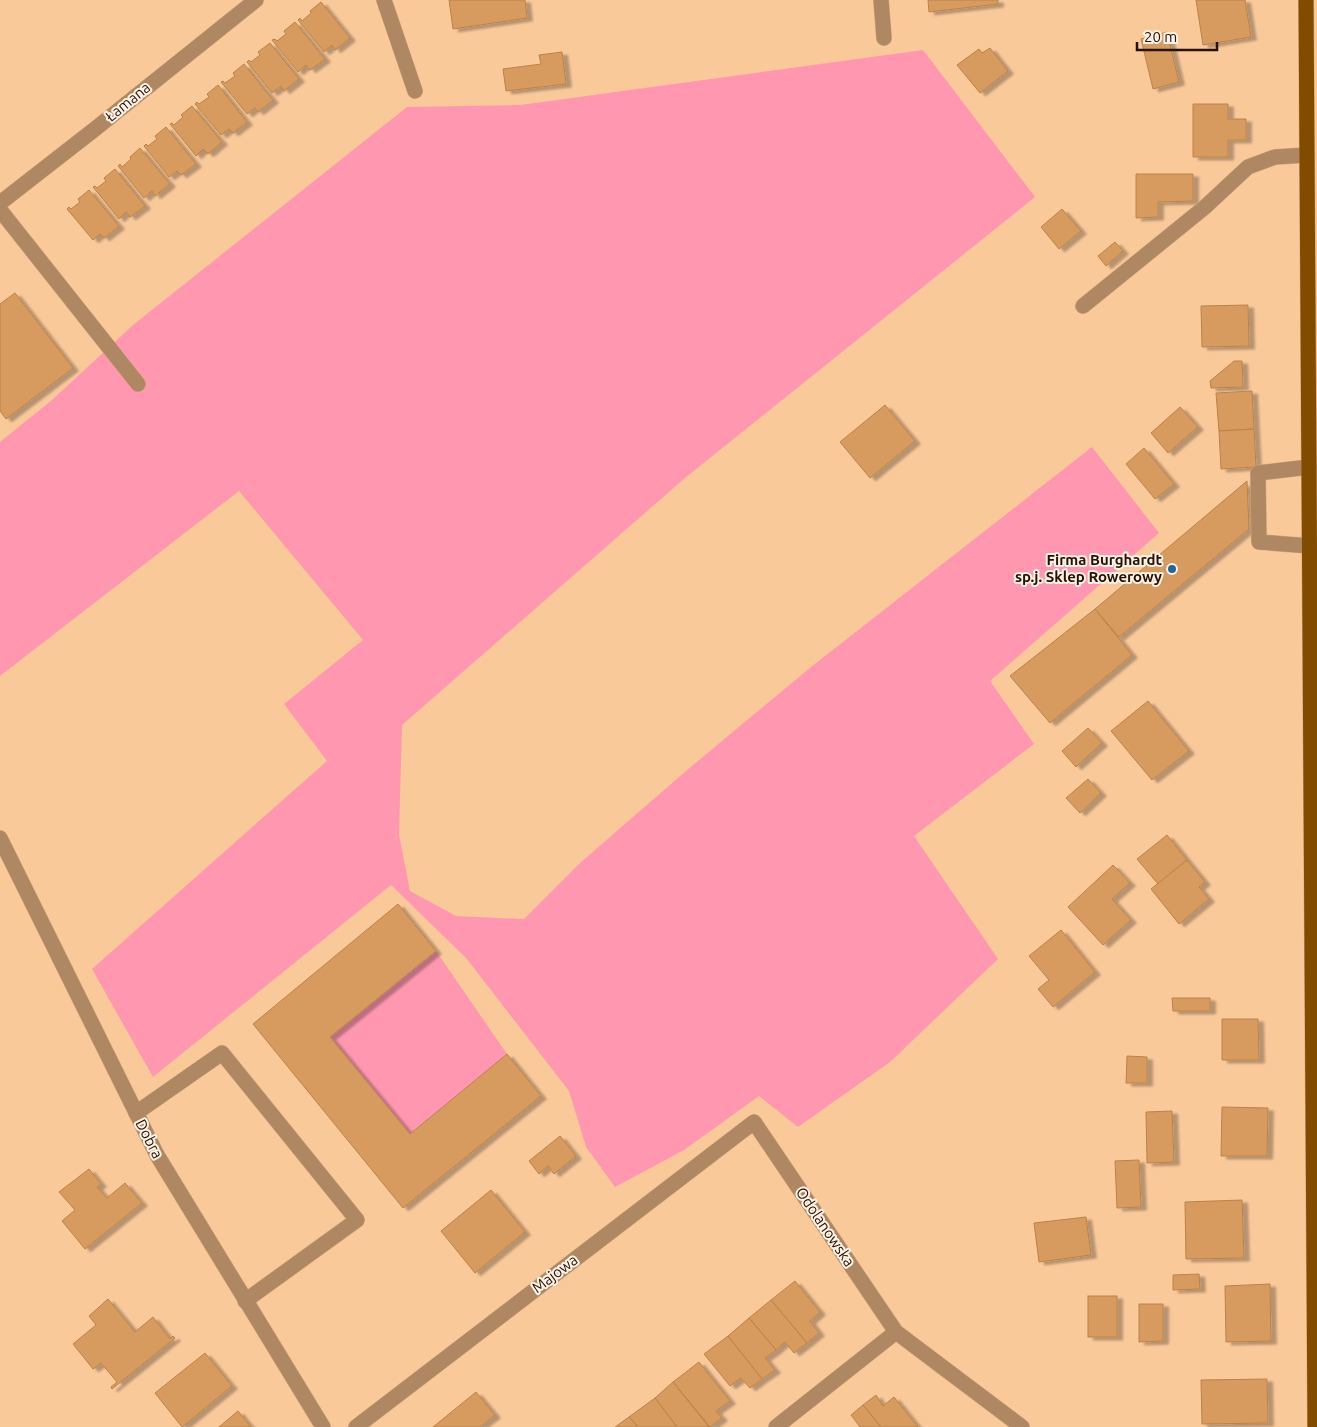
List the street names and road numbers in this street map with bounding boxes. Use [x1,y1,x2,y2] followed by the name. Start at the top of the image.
[102,78,153,125] street label: Łamana
[132,1116,166,1161] street label: Dobra
[793,1184,858,1269] street label: Odolanowska
[529,1251,581,1296] street label: Majowa

